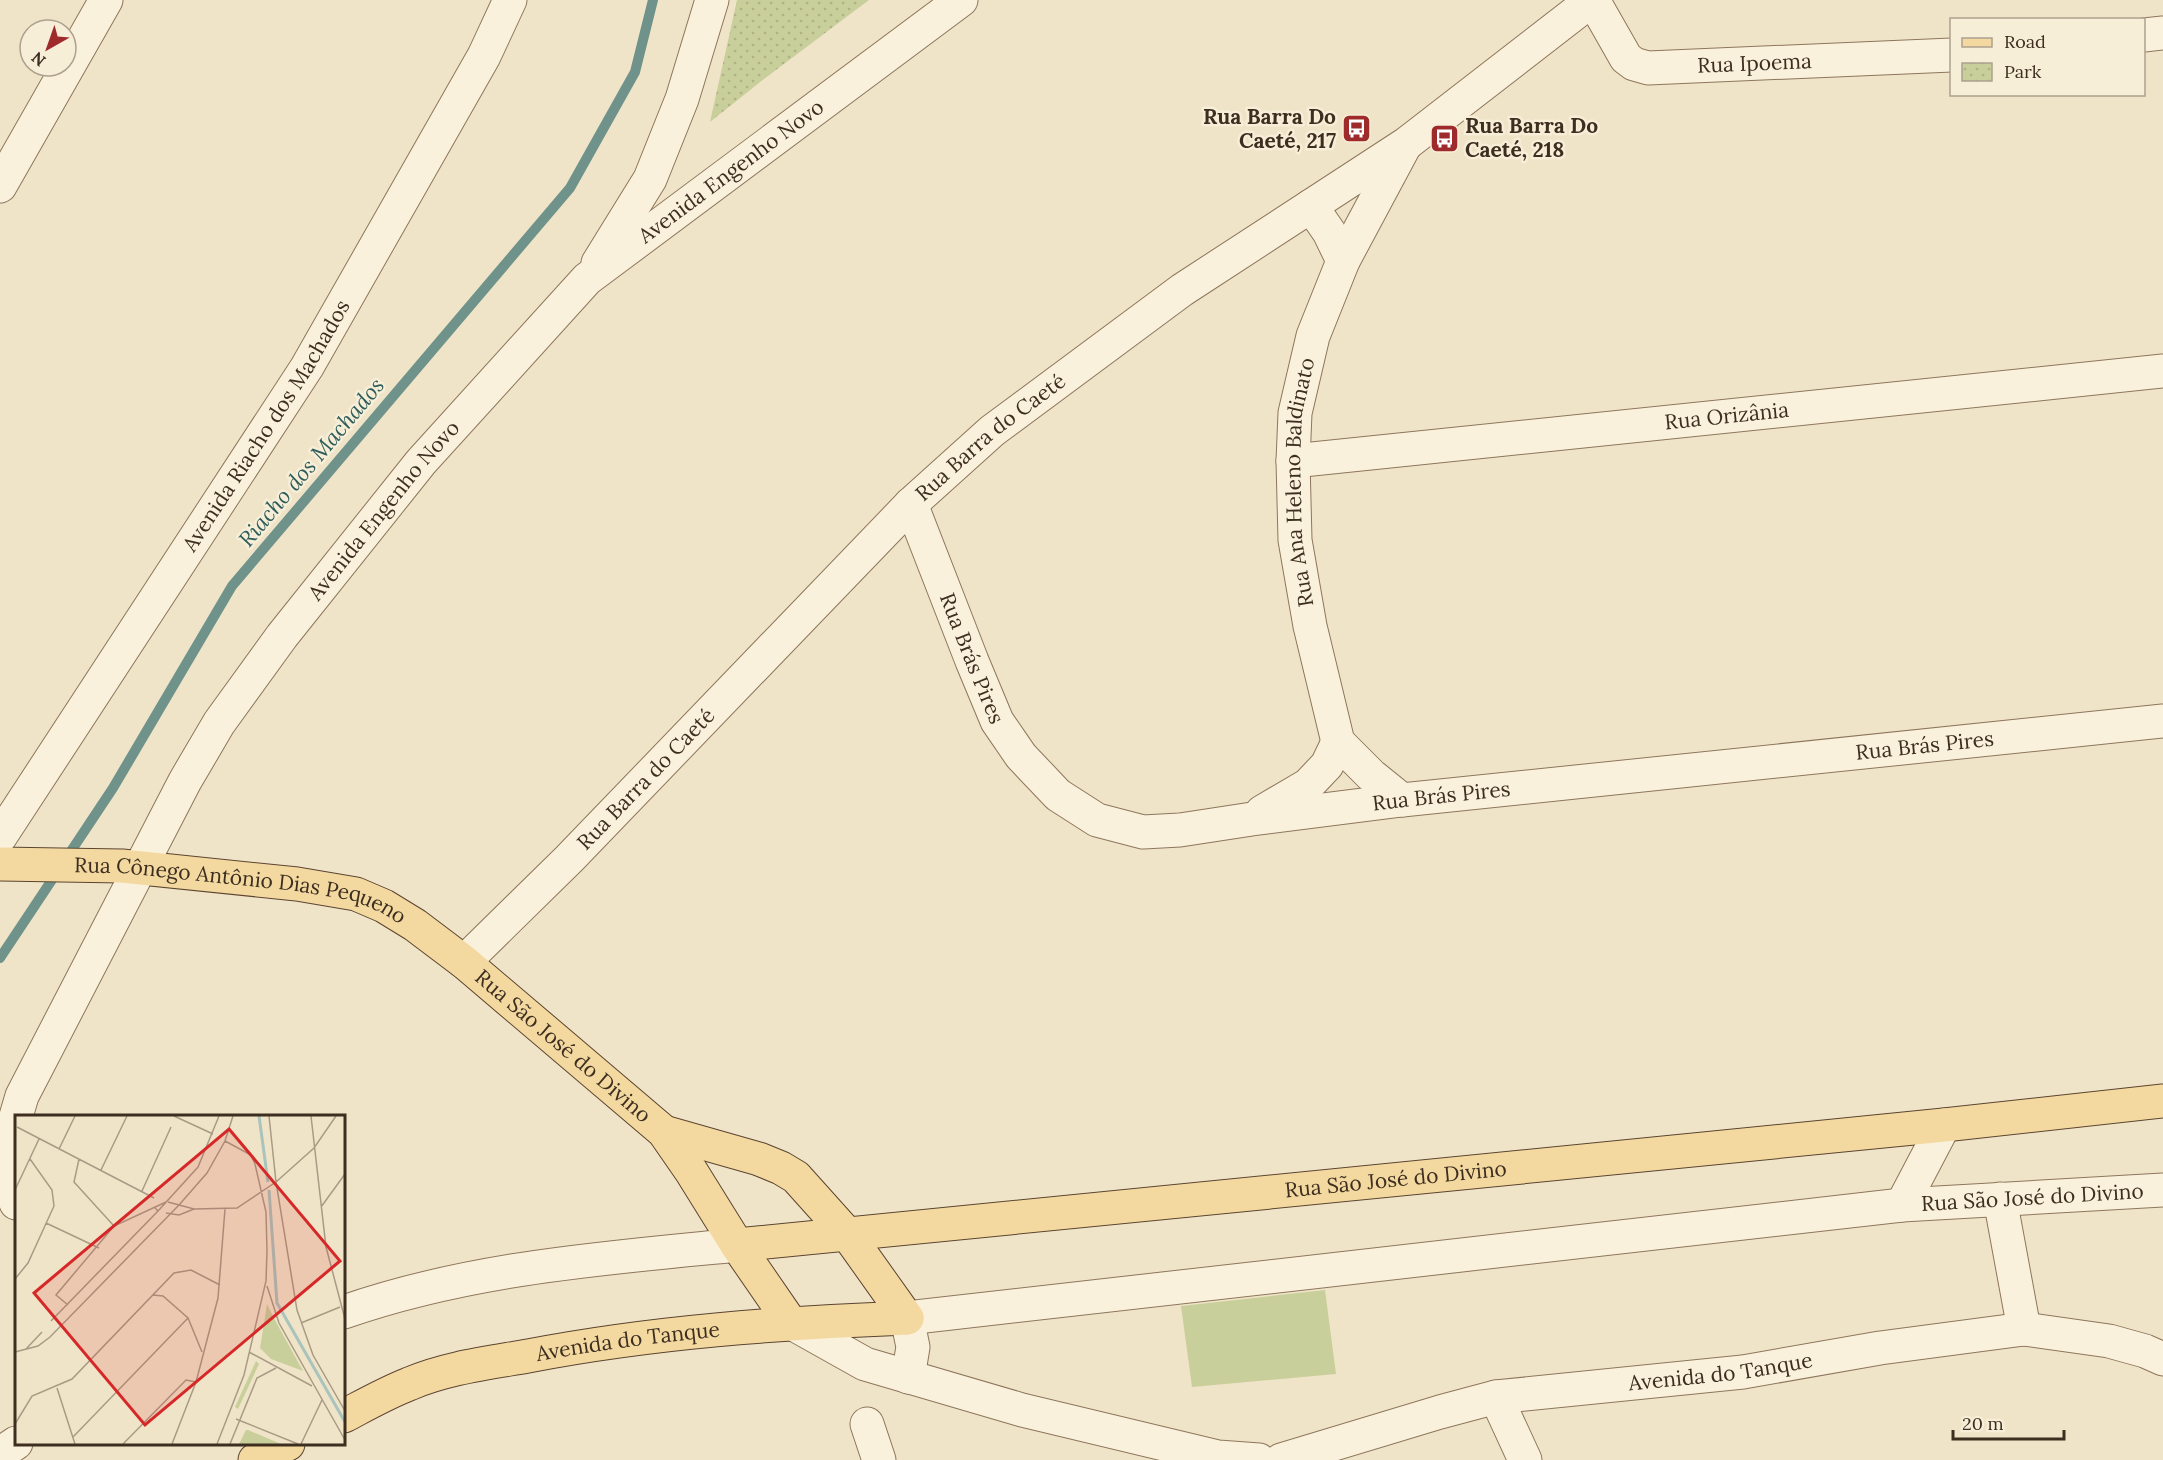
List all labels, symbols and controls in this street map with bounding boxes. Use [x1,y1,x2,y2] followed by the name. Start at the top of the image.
[18,18,78,78] north arrow
[1950,18,2145,96] legend
[2004,30,2046,53] text: Road
[1697,47,1813,79] street label: Rua Ipoema
[27,48,50,71] text: N
[2004,60,2042,83] text: Park
[632,93,829,250] street label: Avenida Engenho Novo
[1203,103,1336,154] place label: Rua Barra Do Caeté, 217
[1465,112,1598,163] place label: Rua Barra Do Caeté, 218
[1341,113,1373,145] bus stop icon: Rua Barra Do Caeté, 217
[1428,122,1460,154] bus stop icon: Rua Barra Do Caeté, 218
[178,294,354,556] street label: Avenida Riacho dos Machados
[1279,355,1321,609] street label: Rua Ana Heleno Baldinato
[909,367,1071,507] street label: Rua Barra do Caeté
[233,372,389,552] water label: Riacho dos Machados
[1663,396,1790,435] street label: Rua Orizânia
[301,415,465,606] street label: Avenida Engenho Novo
[934,589,1011,728] street label: Rua Brás Pires
[571,702,720,856] street label: Rua Barra do Caeté
[1854,725,1995,766] street label: Rua Brás Pires
[1370,775,1512,817] street label: Rua Brás Pires
[74,851,411,929] street label: Rua Cônego Antônio Dias Pequeno
[470,963,657,1128] street label: Rua São José do Divino
[15,1115,345,1445] inset map
[1283,1155,1508,1203] street label: Rua São José do Divino
[1920,1177,2144,1217] street label: Rua São José do Divino
[533,1316,721,1367] street label: Avenida do Tanque
[1626,1346,1814,1397] street label: Avenida do Tanque
[1953,1403,2064,1441] scale bar
[1962,1412,2004,1435] text: 20 m

